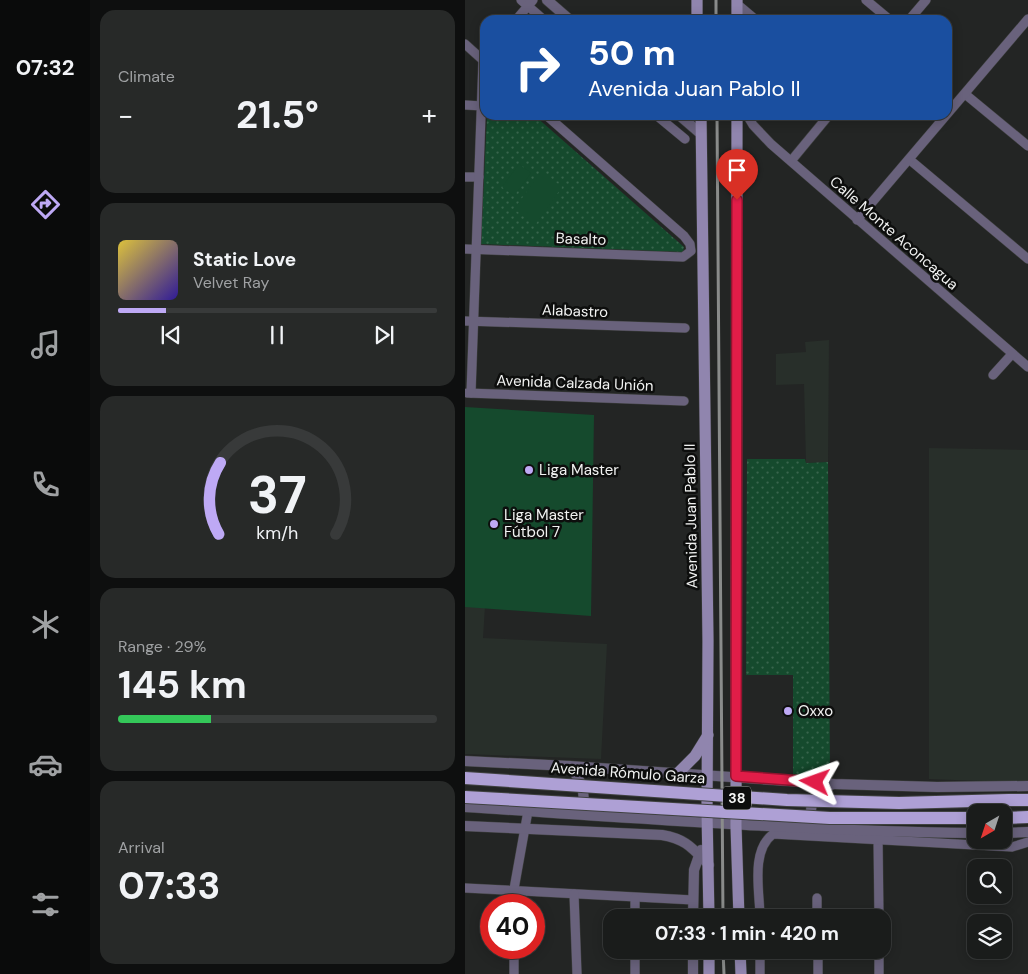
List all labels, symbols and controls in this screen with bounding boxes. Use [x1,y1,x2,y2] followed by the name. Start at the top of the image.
[588,30,676,76] text: 50 m
[505,35,570,100] icon: right
[16,53,74,82] text: 07:32
[118,66,175,87] text: Climate
[588,74,801,103] text: Avenida Juan Pablo II
[236,90,319,140] text: 21.5°
[118,97,133,134] text: −
[422,97,437,134] text: +
[716,149,758,200] pin
[723,156,751,184] icon: arrive
[826,172,962,294] street label: Calle Monte Aconcagua
[28,187,63,222] icon: directions
[555,228,607,250] street label: Basalto
[193,247,296,272] text: Static Love
[193,272,269,293] text: Velvet Ray
[542,300,609,322] street label: Alabastro
[157,321,185,349] icon: previous
[263,321,291,349] icon: pause
[370,321,398,349] icon: next
[28,327,63,362] icon: music
[496,370,654,396] street label: Avenida Calzada Unión
[680,443,702,589] street label: Avenida Juan Pablo II
[539,460,619,480] place label: Liga Master
[248,461,307,529] text: 37
[523,464,535,476] marker: Liga Master
[28,467,63,502] icon: phone
[504,505,584,542] place label: Liga Master Fútbol 7
[488,518,500,530] marker: Liga Master Fútbol 7
[256,521,299,545] text: km/h
[28,607,63,642] icon: climate
[118,636,206,657] text: Range · 29%
[118,660,247,710] text: 145 km
[798,701,833,721] place label: Oxxo
[782,705,794,717] marker: Oxxo
[28,747,63,782] icon: car
[788,755,840,807] position arrow
[550,758,706,788] street label: Avenida Rómulo Garza
[723,786,751,810] road number: 38
[967,804,1013,849] north arrow
[967,804,1012,959] map controls
[118,837,165,858] text: Arrival
[967,859,1012,904] button: search
[118,861,220,911] text: 07:33
[28,887,63,922] icon: filters
[480,894,545,959] speed limit sign: 40
[967,914,1012,959] button: layers
[655,921,839,946] text: 07:33 · 1 min · 420 m

